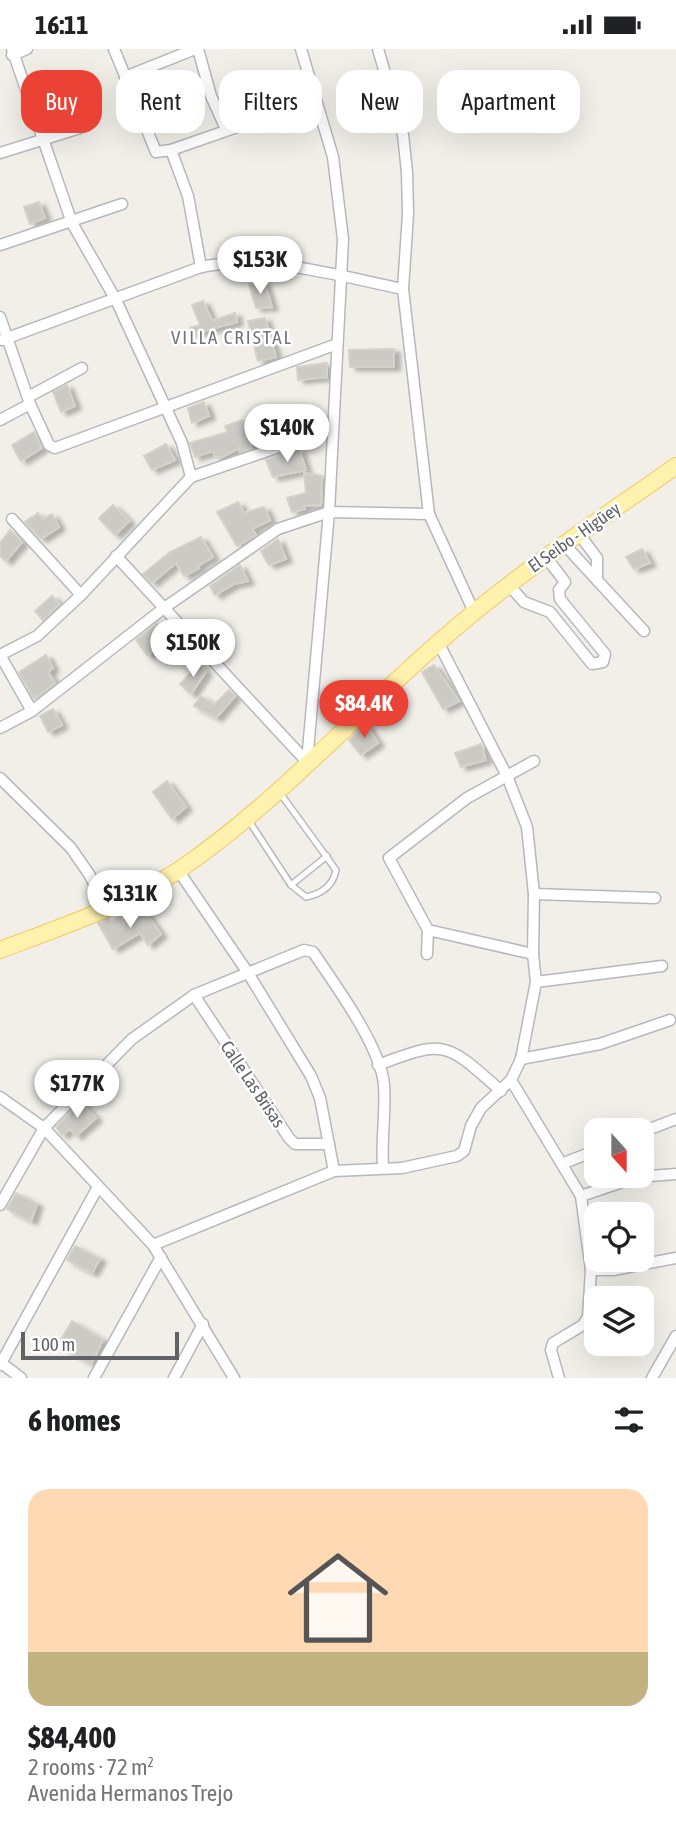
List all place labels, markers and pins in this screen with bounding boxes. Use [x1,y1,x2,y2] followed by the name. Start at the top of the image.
[211,237,309,296] pin: $153K
[238,405,336,464] pin: $140K
[144,619,242,679] pin: $150K
[307,681,421,740] pin: $84.4K
[81,871,179,930] pin: $131K
[28,1061,126,1120] pin: $177K

